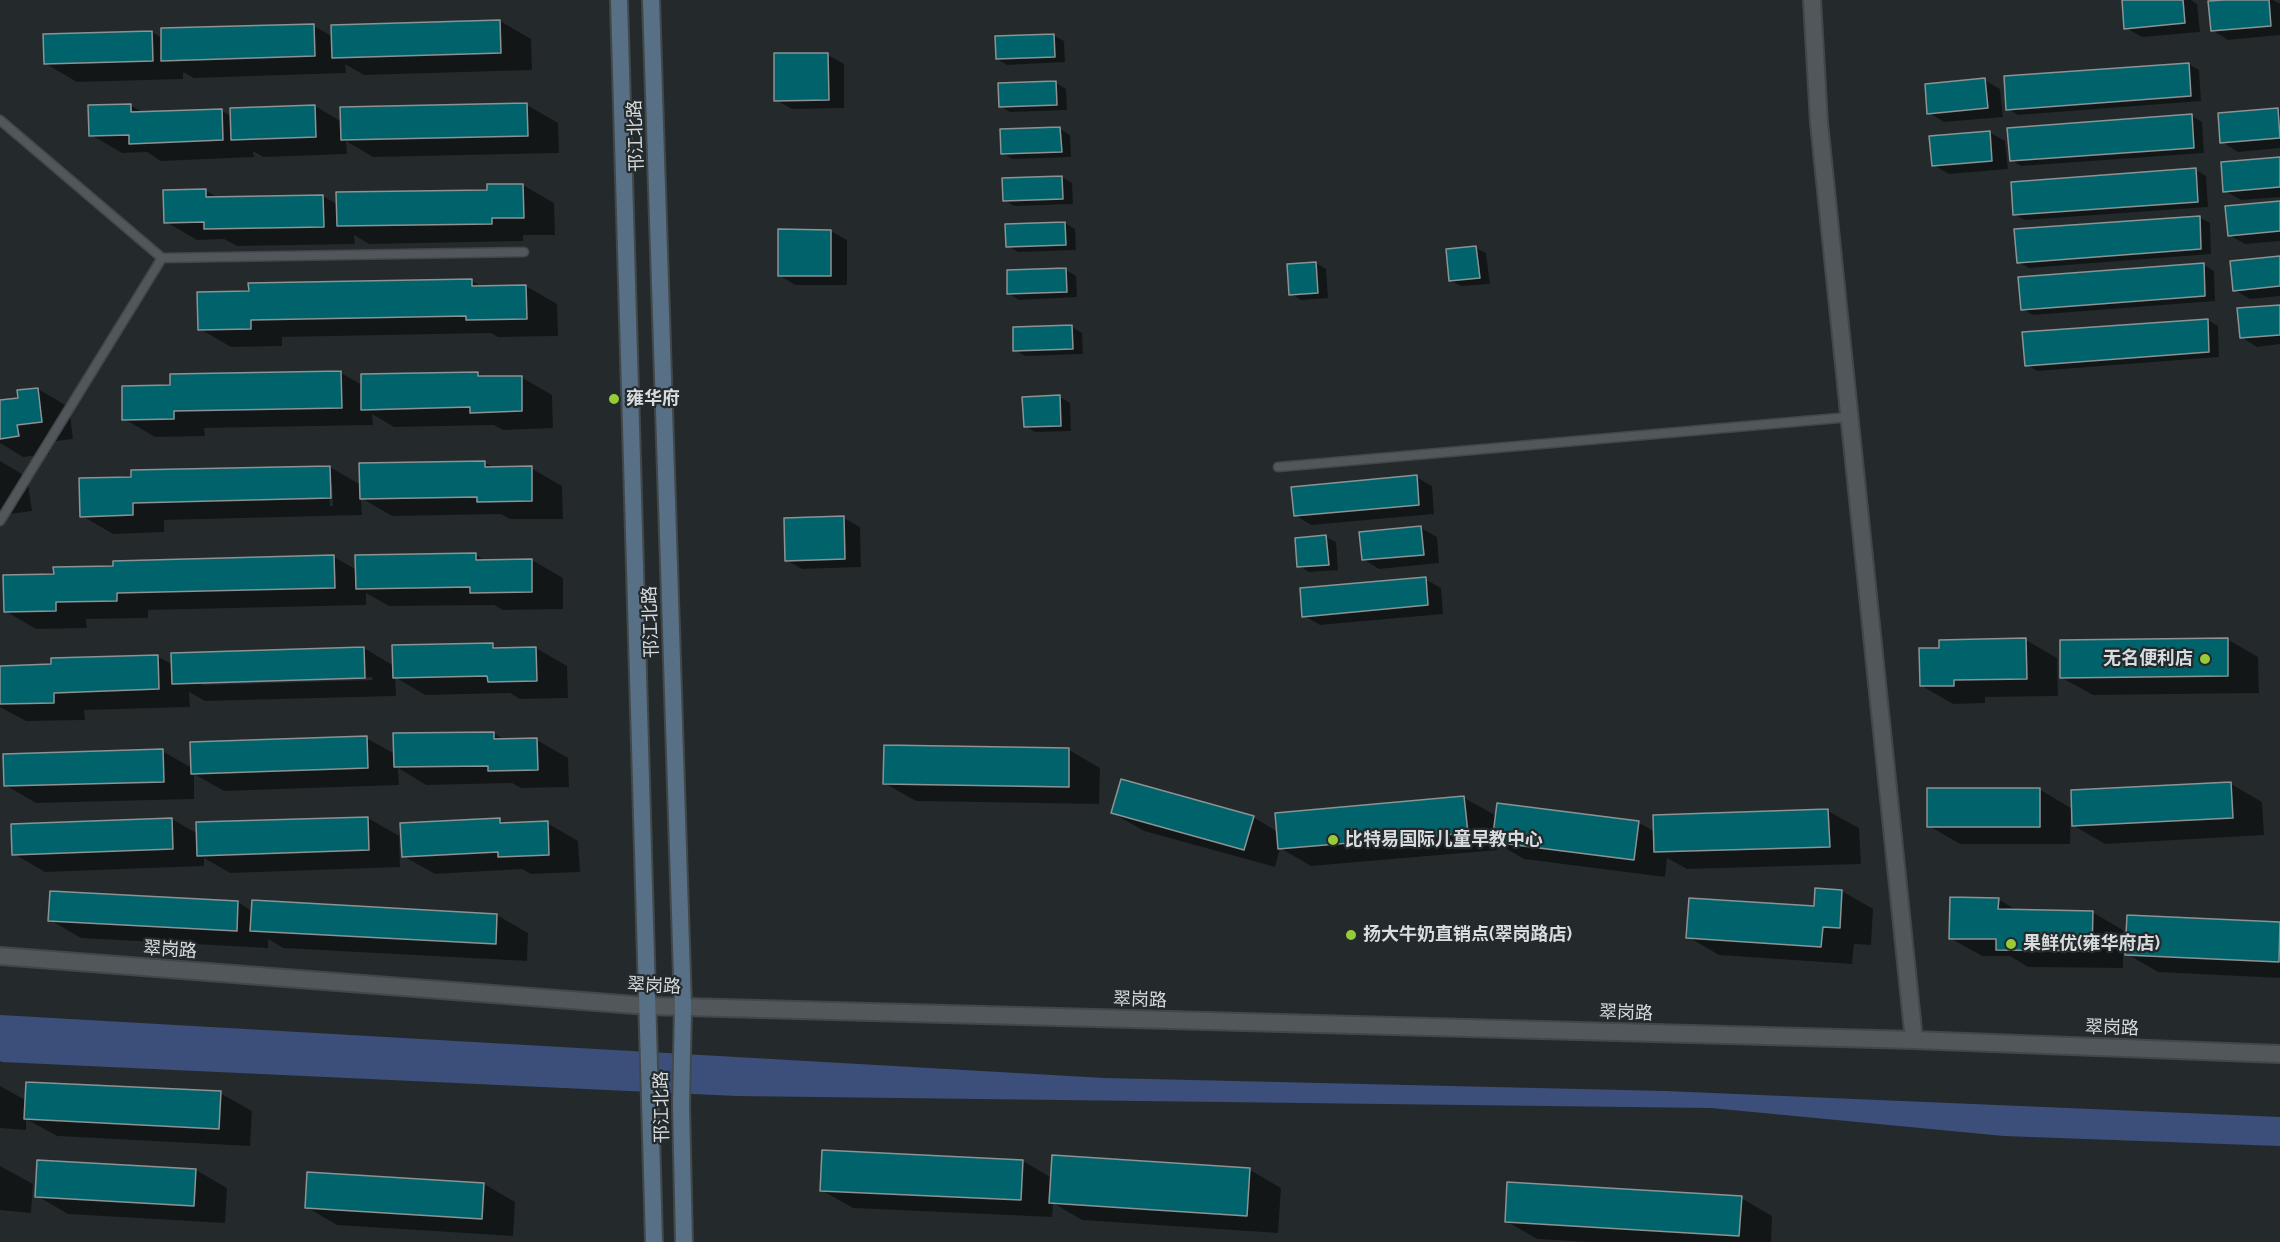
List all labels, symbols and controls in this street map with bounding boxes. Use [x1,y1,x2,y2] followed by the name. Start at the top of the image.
[624,100,648,172] street label: 邗江北路
[626,388,680,410] place label: 雍华府
[607,392,621,406] marker: 雍华府
[639,586,663,658] street label: 邗江北路
[2103,648,2193,670] place label: 无名便利店
[2198,652,2212,666] marker: 无名便利店
[1345,829,1543,851] place label: 比特易国际儿童早教中心
[1326,833,1340,847] marker: 比特易国际儿童早教中心
[1363,924,1572,946] place label: 扬大牛奶直销点(翠岗路店)
[1344,928,1358,942] marker: 扬大牛奶直销点(翠岗路店)
[2023,933,2160,955] place label: 果鲜优(雍华府店)
[142,937,198,963] street label: 翠岗路
[2004,937,2018,951] marker: 果鲜优(雍华府店)
[626,974,682,998] street label: 翠岗路
[1113,988,1167,1012] street label: 翠岗路
[1599,1001,1653,1025] street label: 翠岗路
[2085,1016,2139,1040] street label: 翠岗路
[651,1071,673,1143] street label: 邗江北路

